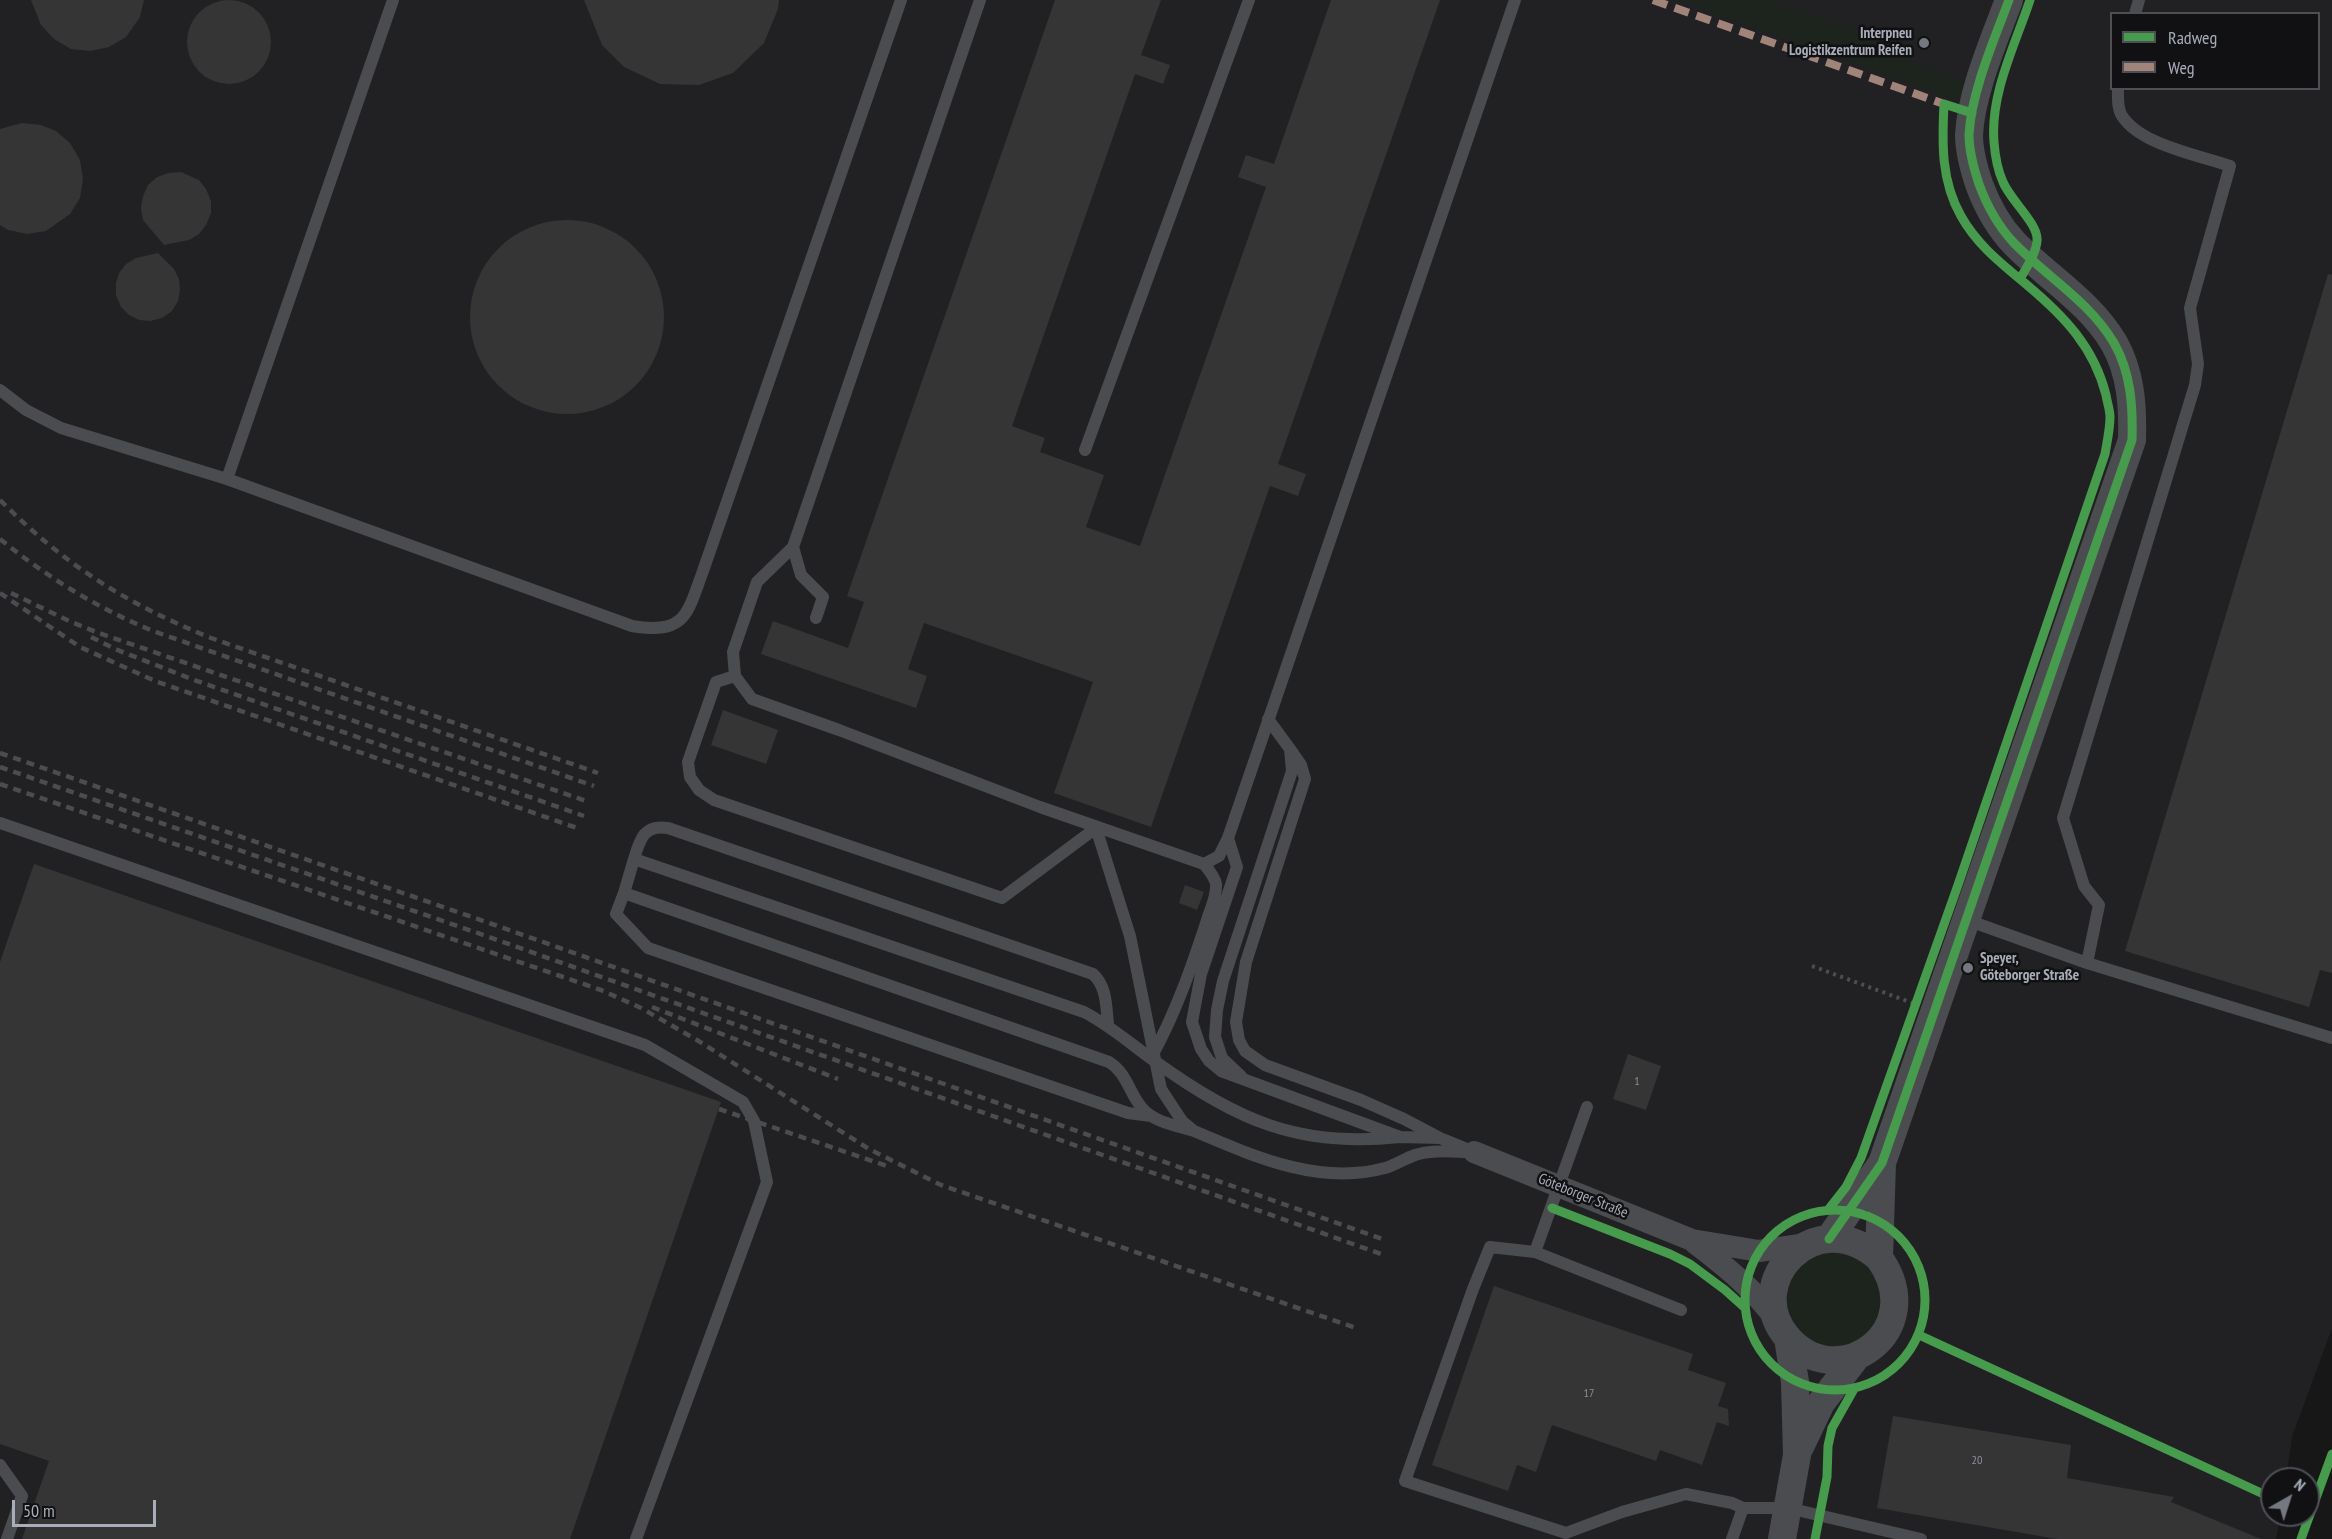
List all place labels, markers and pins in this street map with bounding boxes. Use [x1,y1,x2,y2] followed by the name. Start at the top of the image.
[1789,25,1912,60] place label: Interpneu Logistikzentrum Reifen
[1917,36,1931,50] marker: Interpneu Logistikzentrum Reifen
[1980,950,2079,985] place label: Speyer, Göteborger Straße
[1961,961,1975,975] marker: Speyer, Göteborger Straße

